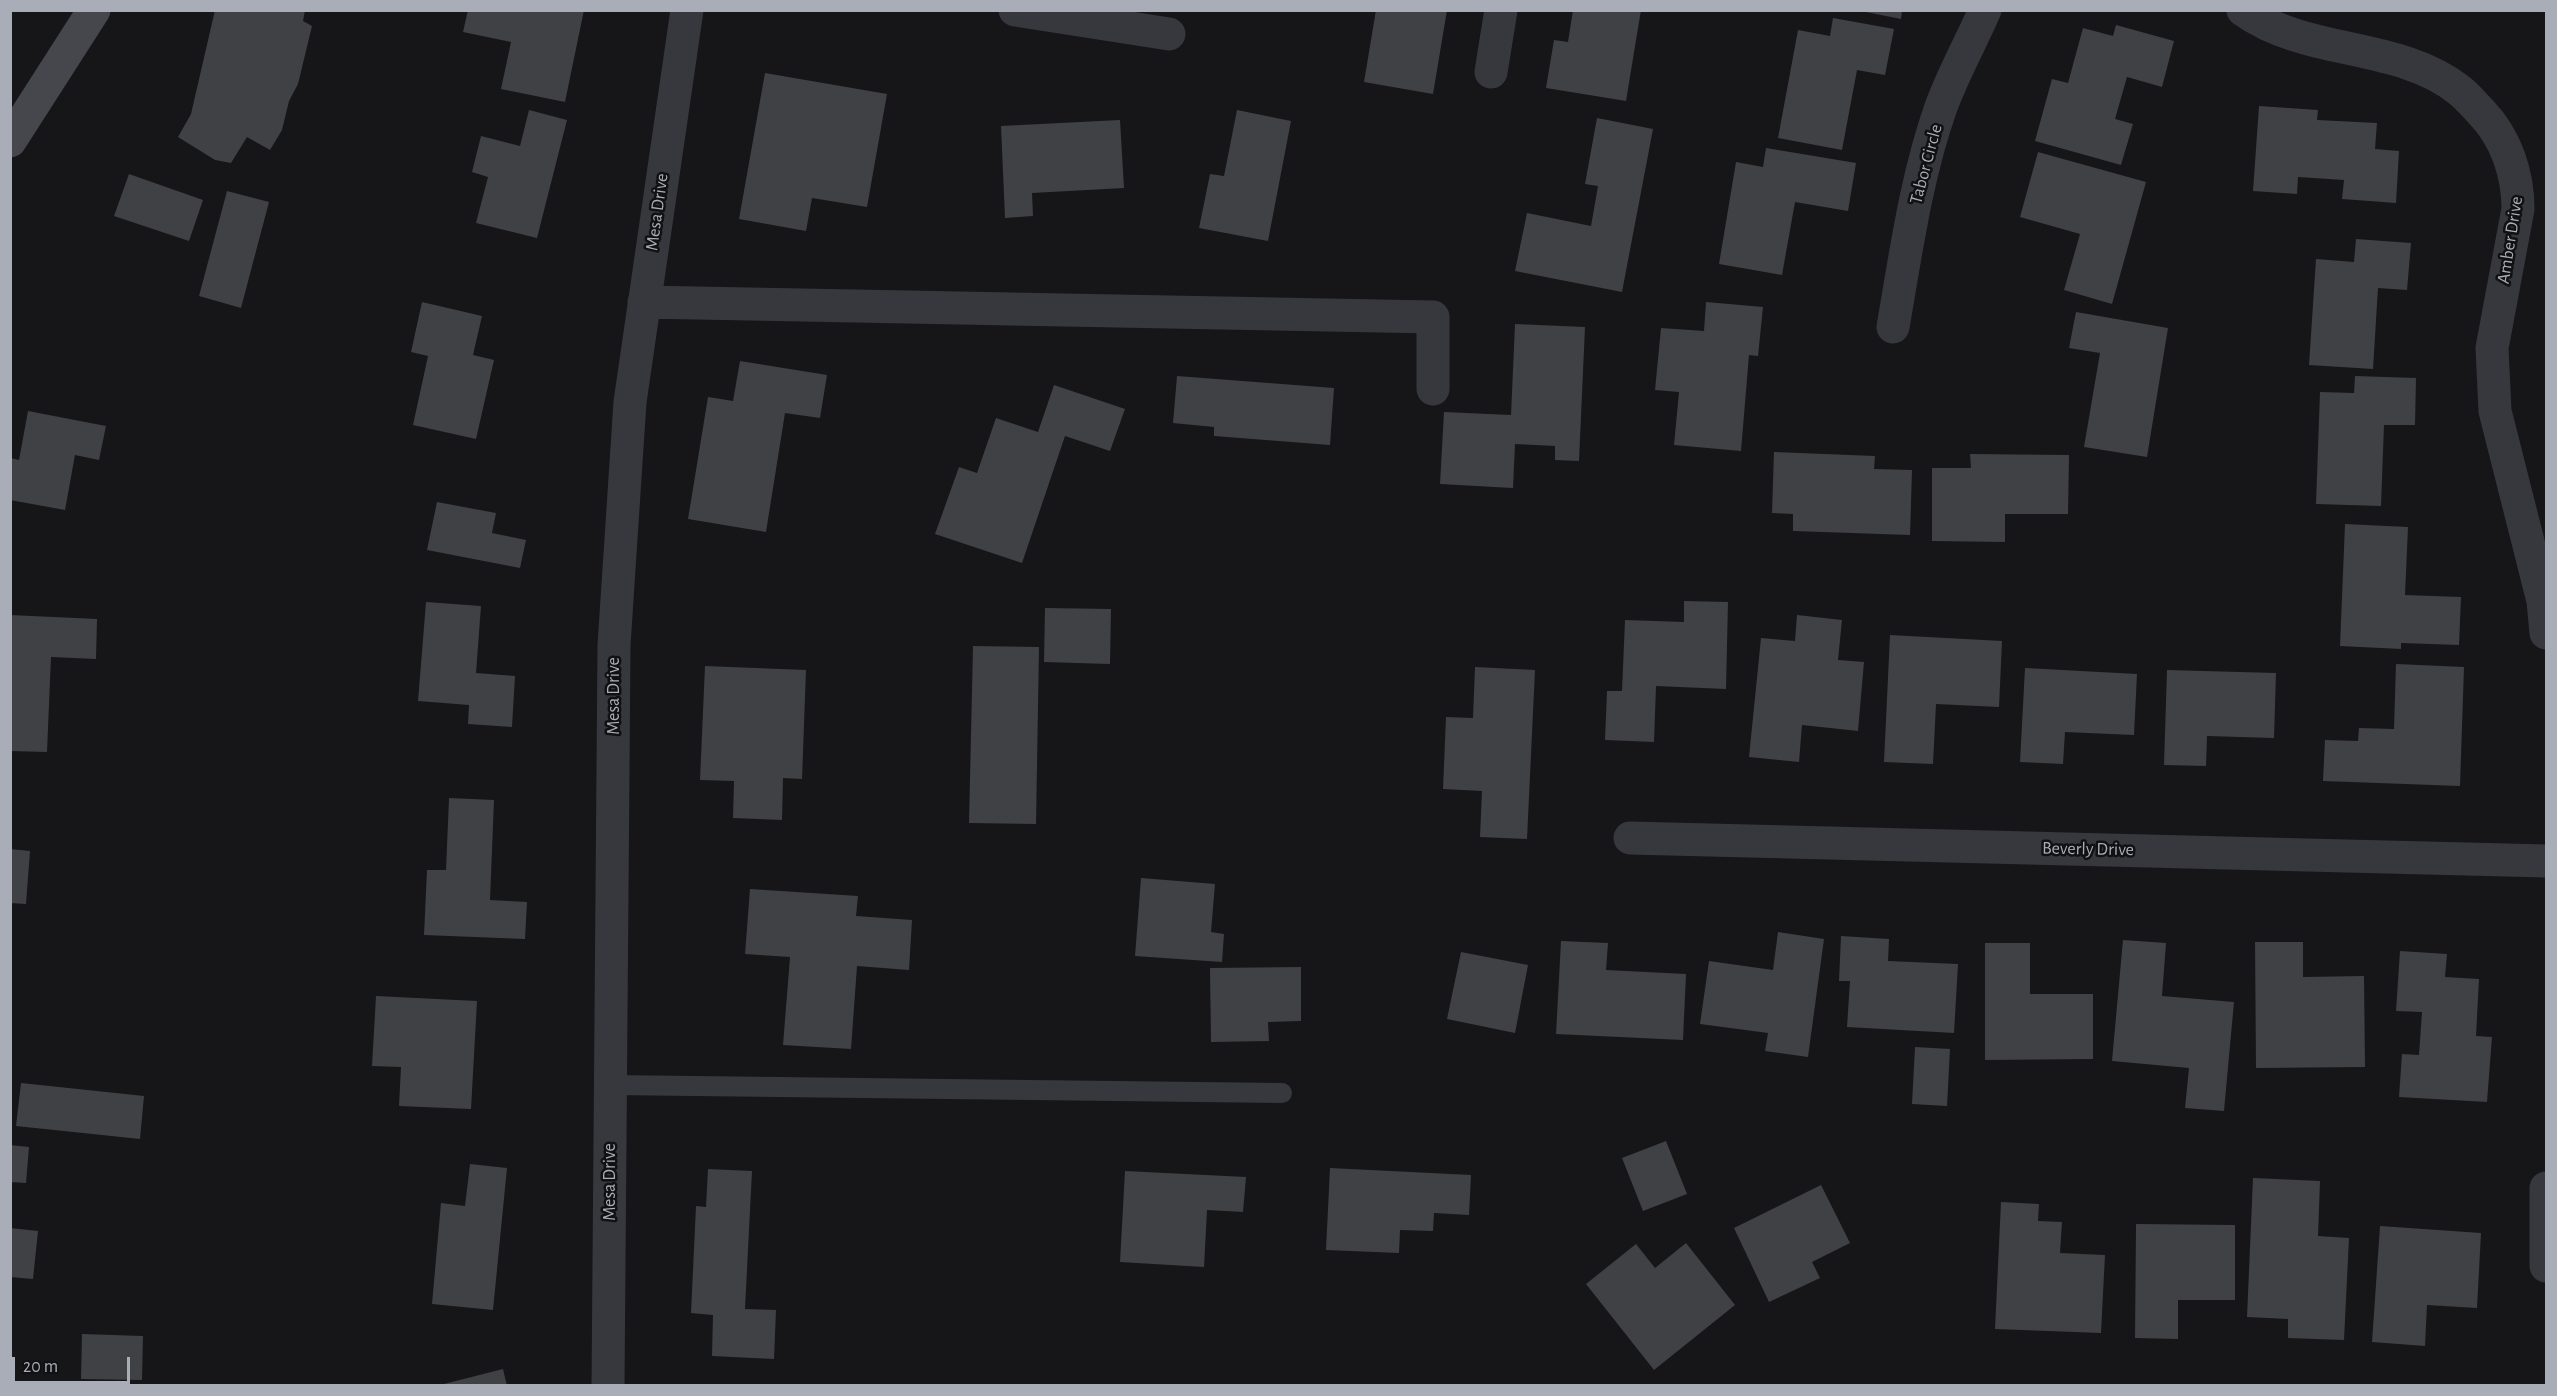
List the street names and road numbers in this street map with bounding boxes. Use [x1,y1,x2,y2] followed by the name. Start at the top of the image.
[1905,122,1947,206] street label: Tabor Circle
[641,172,673,252] street label: Mesa Drive
[2492,195,2528,285] street label: Amber Drive
[603,657,625,735] street label: Mesa Drive
[2042,837,2134,861] street label: Beverly Drive
[599,1143,621,1221] street label: Mesa Drive

